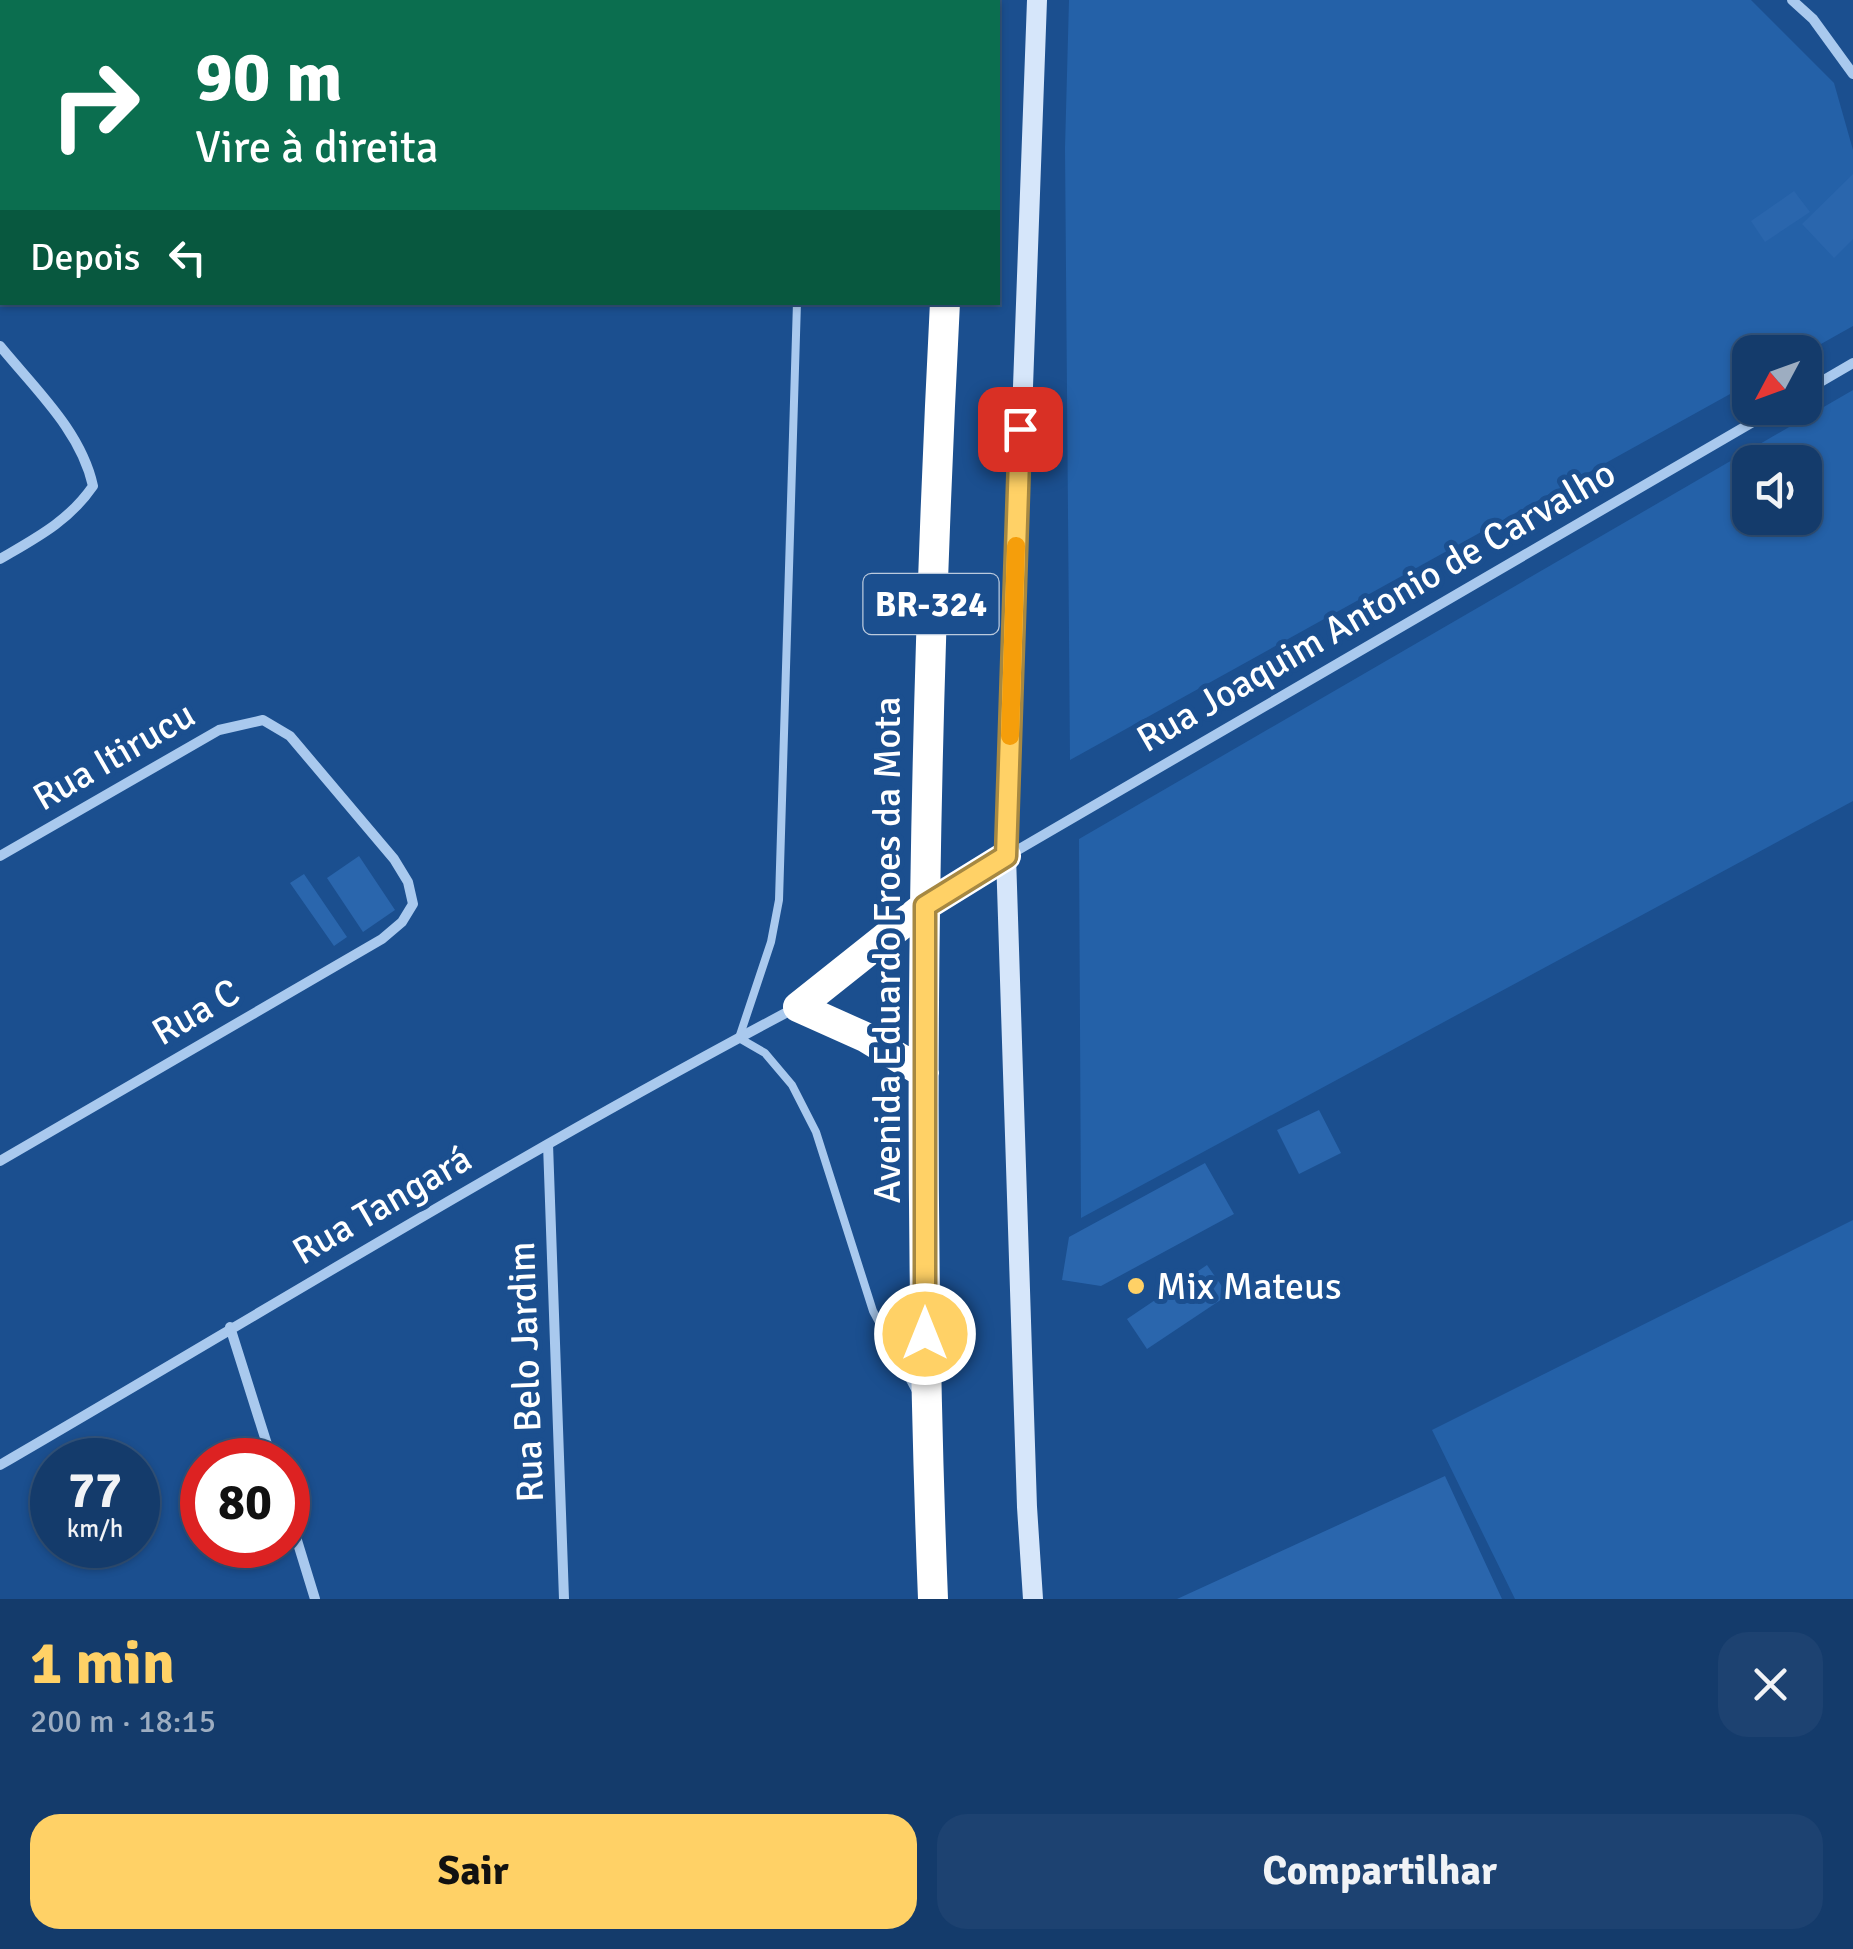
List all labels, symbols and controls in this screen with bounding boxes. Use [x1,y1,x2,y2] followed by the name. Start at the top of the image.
[195,34,343,120] text: 90 m
[30,40,160,170] icon: right
[195,120,439,175] text: Vire à direita
[160,230,215,285] icon: left
[30,234,140,281] text: Depois
[1732,335,1822,425] north arrow
[1732,335,1822,535] map controls
[978,387,1063,472] pin
[993,402,1048,457] icon: arrive
[1732,445,1822,535] button: sound
[1128,450,1624,762] street label: Rua Joaquim Antonio de Carvalho
[864,574,998,634] road number: BR-324
[25,691,203,821] street label: Rua Itirucu
[864,697,911,1203] street label: Avenida Eduardo Froes da Mota
[144,968,248,1056] street label: Rua C
[284,1135,480,1275] street label: Rua Tangará
[498,1241,554,1503] street label: Rua Belo Jardim
[1156,1263,1342,1310] place label: Mix Mateus
[1125,1275,1147,1297] marker: Mix Mateus
[873,1282,977,1386] position arrow
[180,1438,310,1568] speed limit sign: 80
[68,1460,122,1522] text: 77
[67,1513,123,1544] text: km/h
[30,1627,175,1701] text: 1 min
[1718,1632,1823,1737] button: close
[30,1702,216,1741] text: 200 m · 18:15
[30,1814,917,1929] button: Sair
[937,1814,1823,1929] button: Compartilhar

